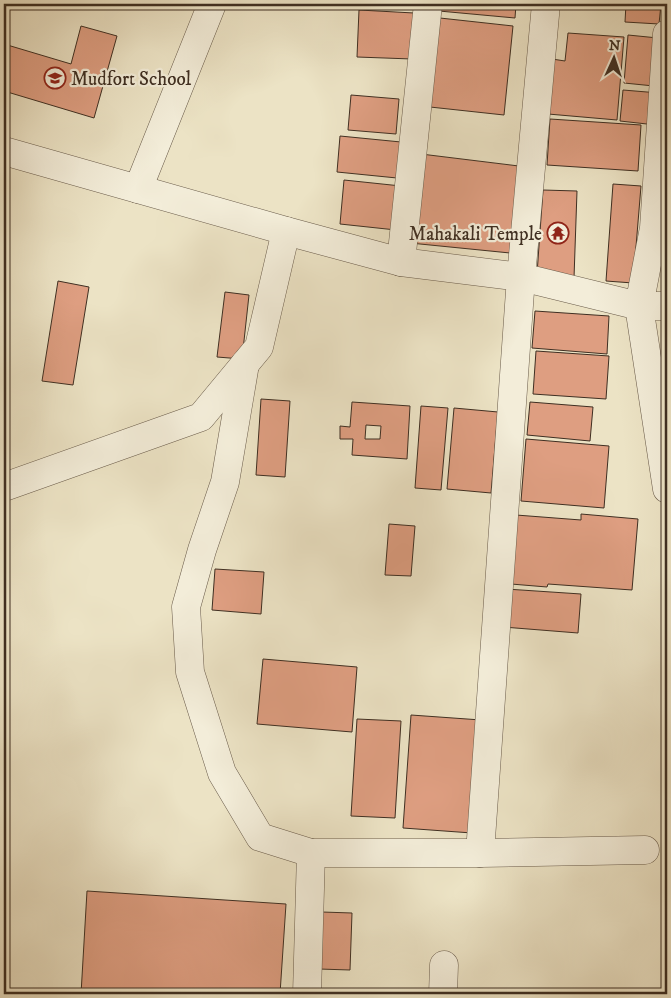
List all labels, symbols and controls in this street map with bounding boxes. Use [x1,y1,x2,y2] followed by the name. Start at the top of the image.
[588,32,638,82] north arrow
[608,37,621,55] text: N
[43,66,67,90] school or university icon: Mudfort School
[71,68,192,91] place label: Mudfort School
[546,221,570,245] temple icon: Mahakali Temple
[409,223,542,246] place label: Mahakali Temple

